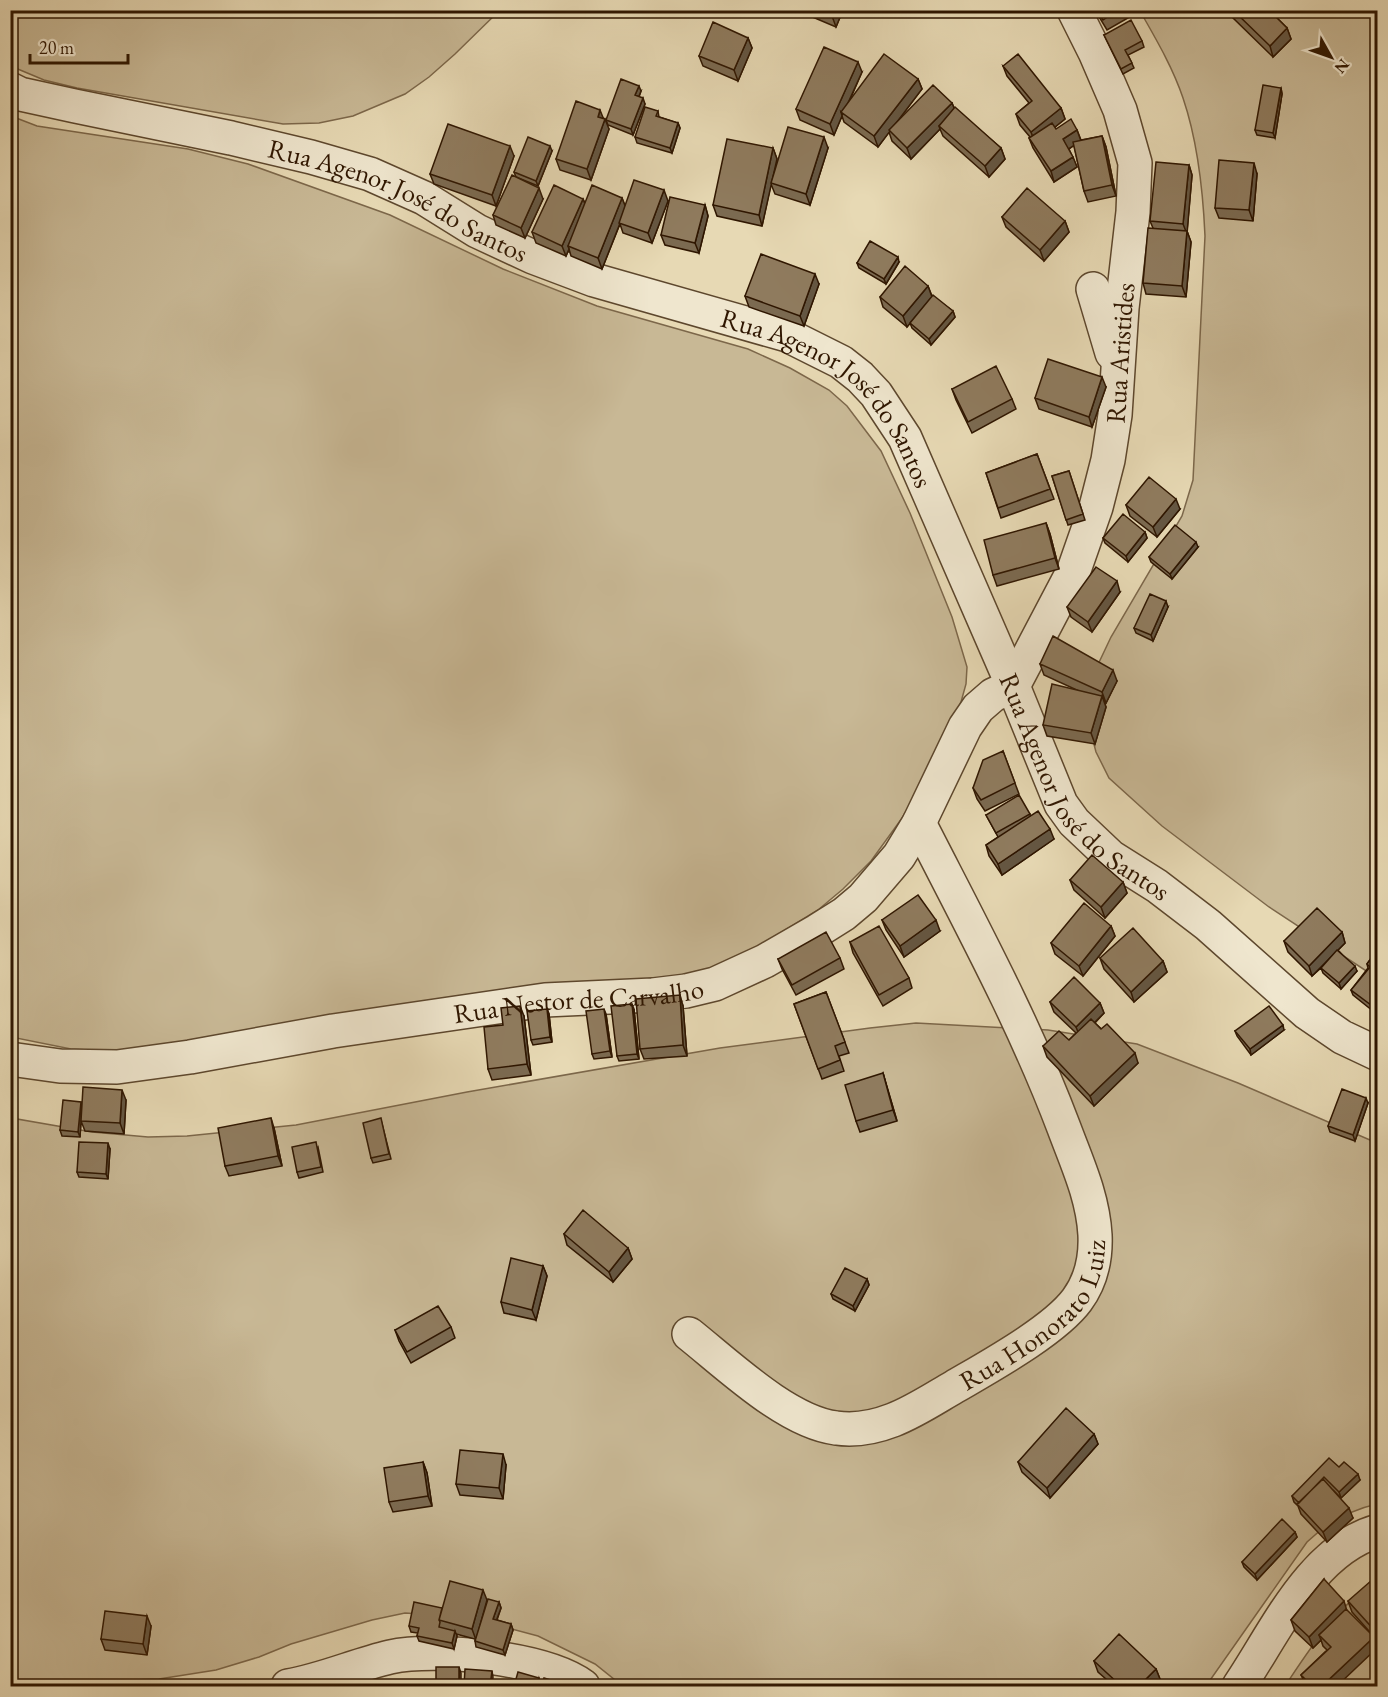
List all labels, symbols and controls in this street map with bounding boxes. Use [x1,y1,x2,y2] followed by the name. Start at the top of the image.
[30,27,128,65] scale bar
[1301,27,1361,87] north arrow
[39,36,74,59] text: 20 m
[1330,55,1354,78] text: N
[265,130,534,270] street label: Rua Agenor José do Santos
[1097,281,1142,424] street label: Rua Aristides
[717,300,942,493] street label: Rua Agenor José do Santos
[992,667,1178,908] street label: Rua Agenor José do Santos
[451,970,707,1031] street label: Rua Nestor de Carvalho
[953,1239,1113,1398] street label: Rua Honorato Luiz

